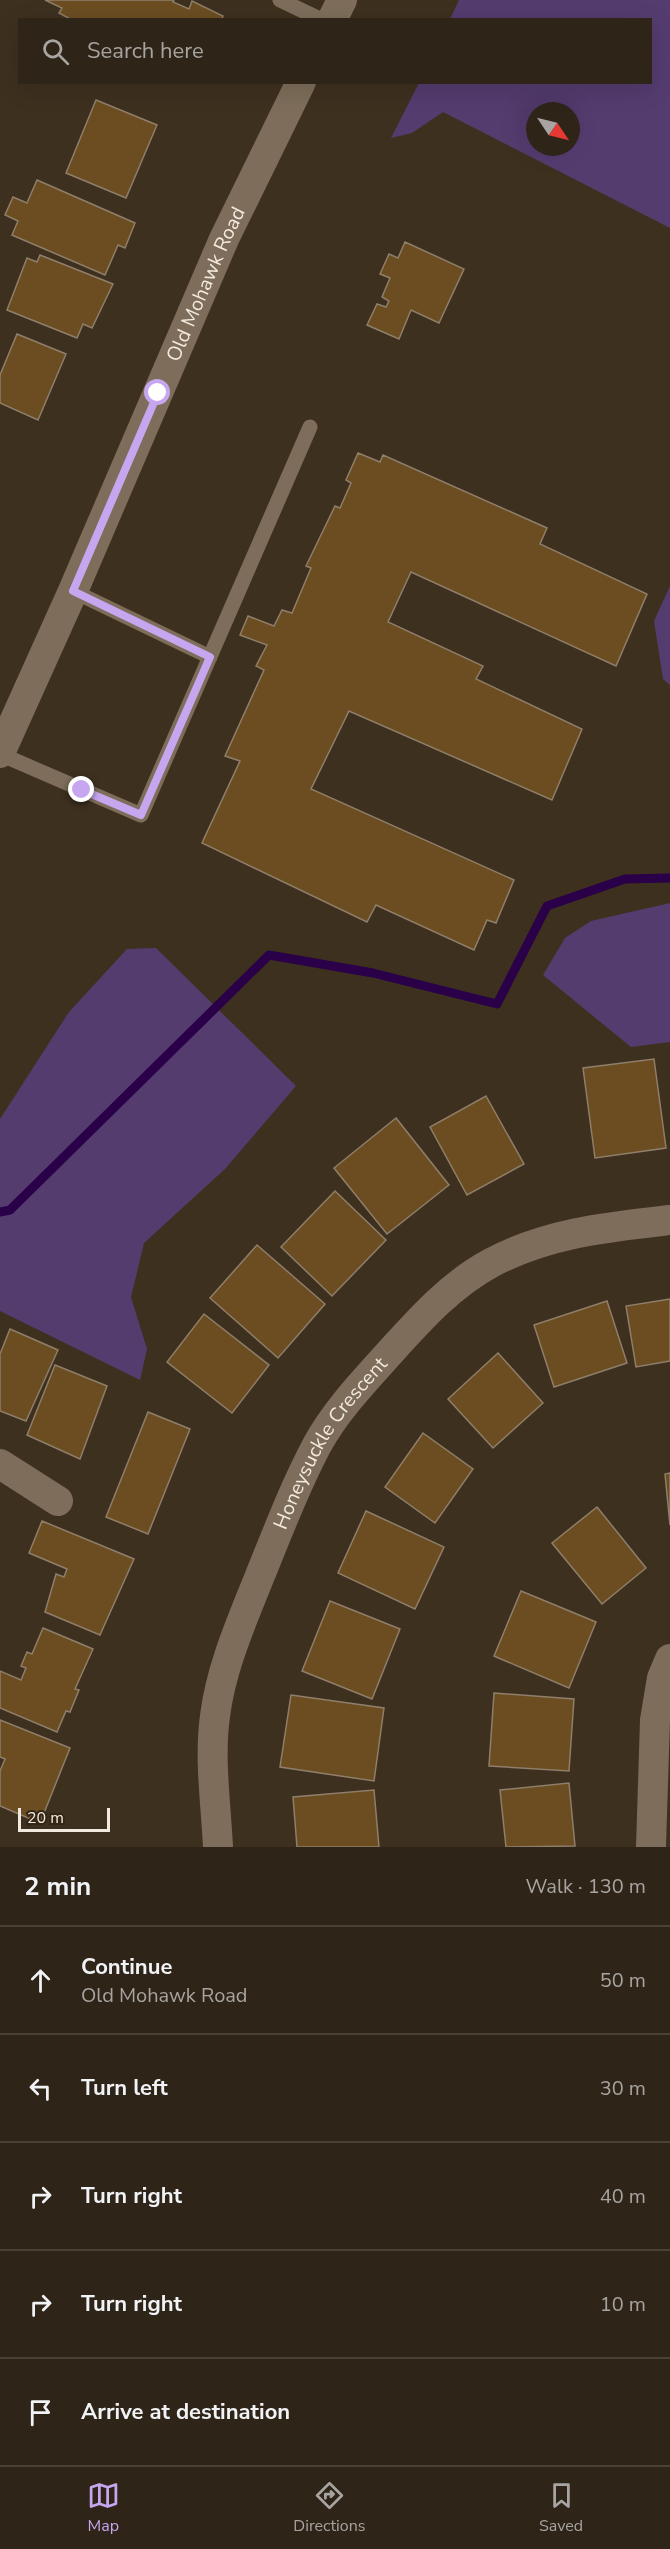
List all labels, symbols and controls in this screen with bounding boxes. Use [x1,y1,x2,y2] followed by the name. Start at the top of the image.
[18,18,652,84] search box
[39,35,72,68] icon: search
[87,36,204,66] text: Search here
[526,102,580,156] north arrow
[160,202,251,366] street label: Old Mohawk Road
[144,379,170,405] route start
[68,776,94,802] route end
[267,1350,394,1533] street label: Honeysuckle Crescent
[18,1805,110,1832] scale bar
[27,1807,64,1829] text: 20 m
[24,1869,91,1904] text: 2 min
[526,1873,646,1900] text: Walk · 130 m
[81,1952,172,1982] text: Continue
[24,1964,57,1997] icon: ahead
[600,1967,646,1994] text: 50 m
[81,1982,248,2009] text: Old Mohawk Road
[24,2072,57,2105] icon: left
[81,2073,168,2103] text: Turn left
[600,2075,646,2102] text: 30 m
[24,2180,57,2213] icon: right
[81,2181,182,2211] text: Turn right
[600,2183,646,2210] text: 40 m
[24,2288,57,2321] icon: right
[81,2289,182,2319] text: Turn right
[600,2291,646,2318] text: 10 m
[24,2396,57,2429] icon: arrive
[81,2397,290,2427] text: Arrive at destination
[87,2479,120,2537] tab: Map
[293,2479,365,2537] tab: Directions
[539,2479,583,2537] tab: Saved

